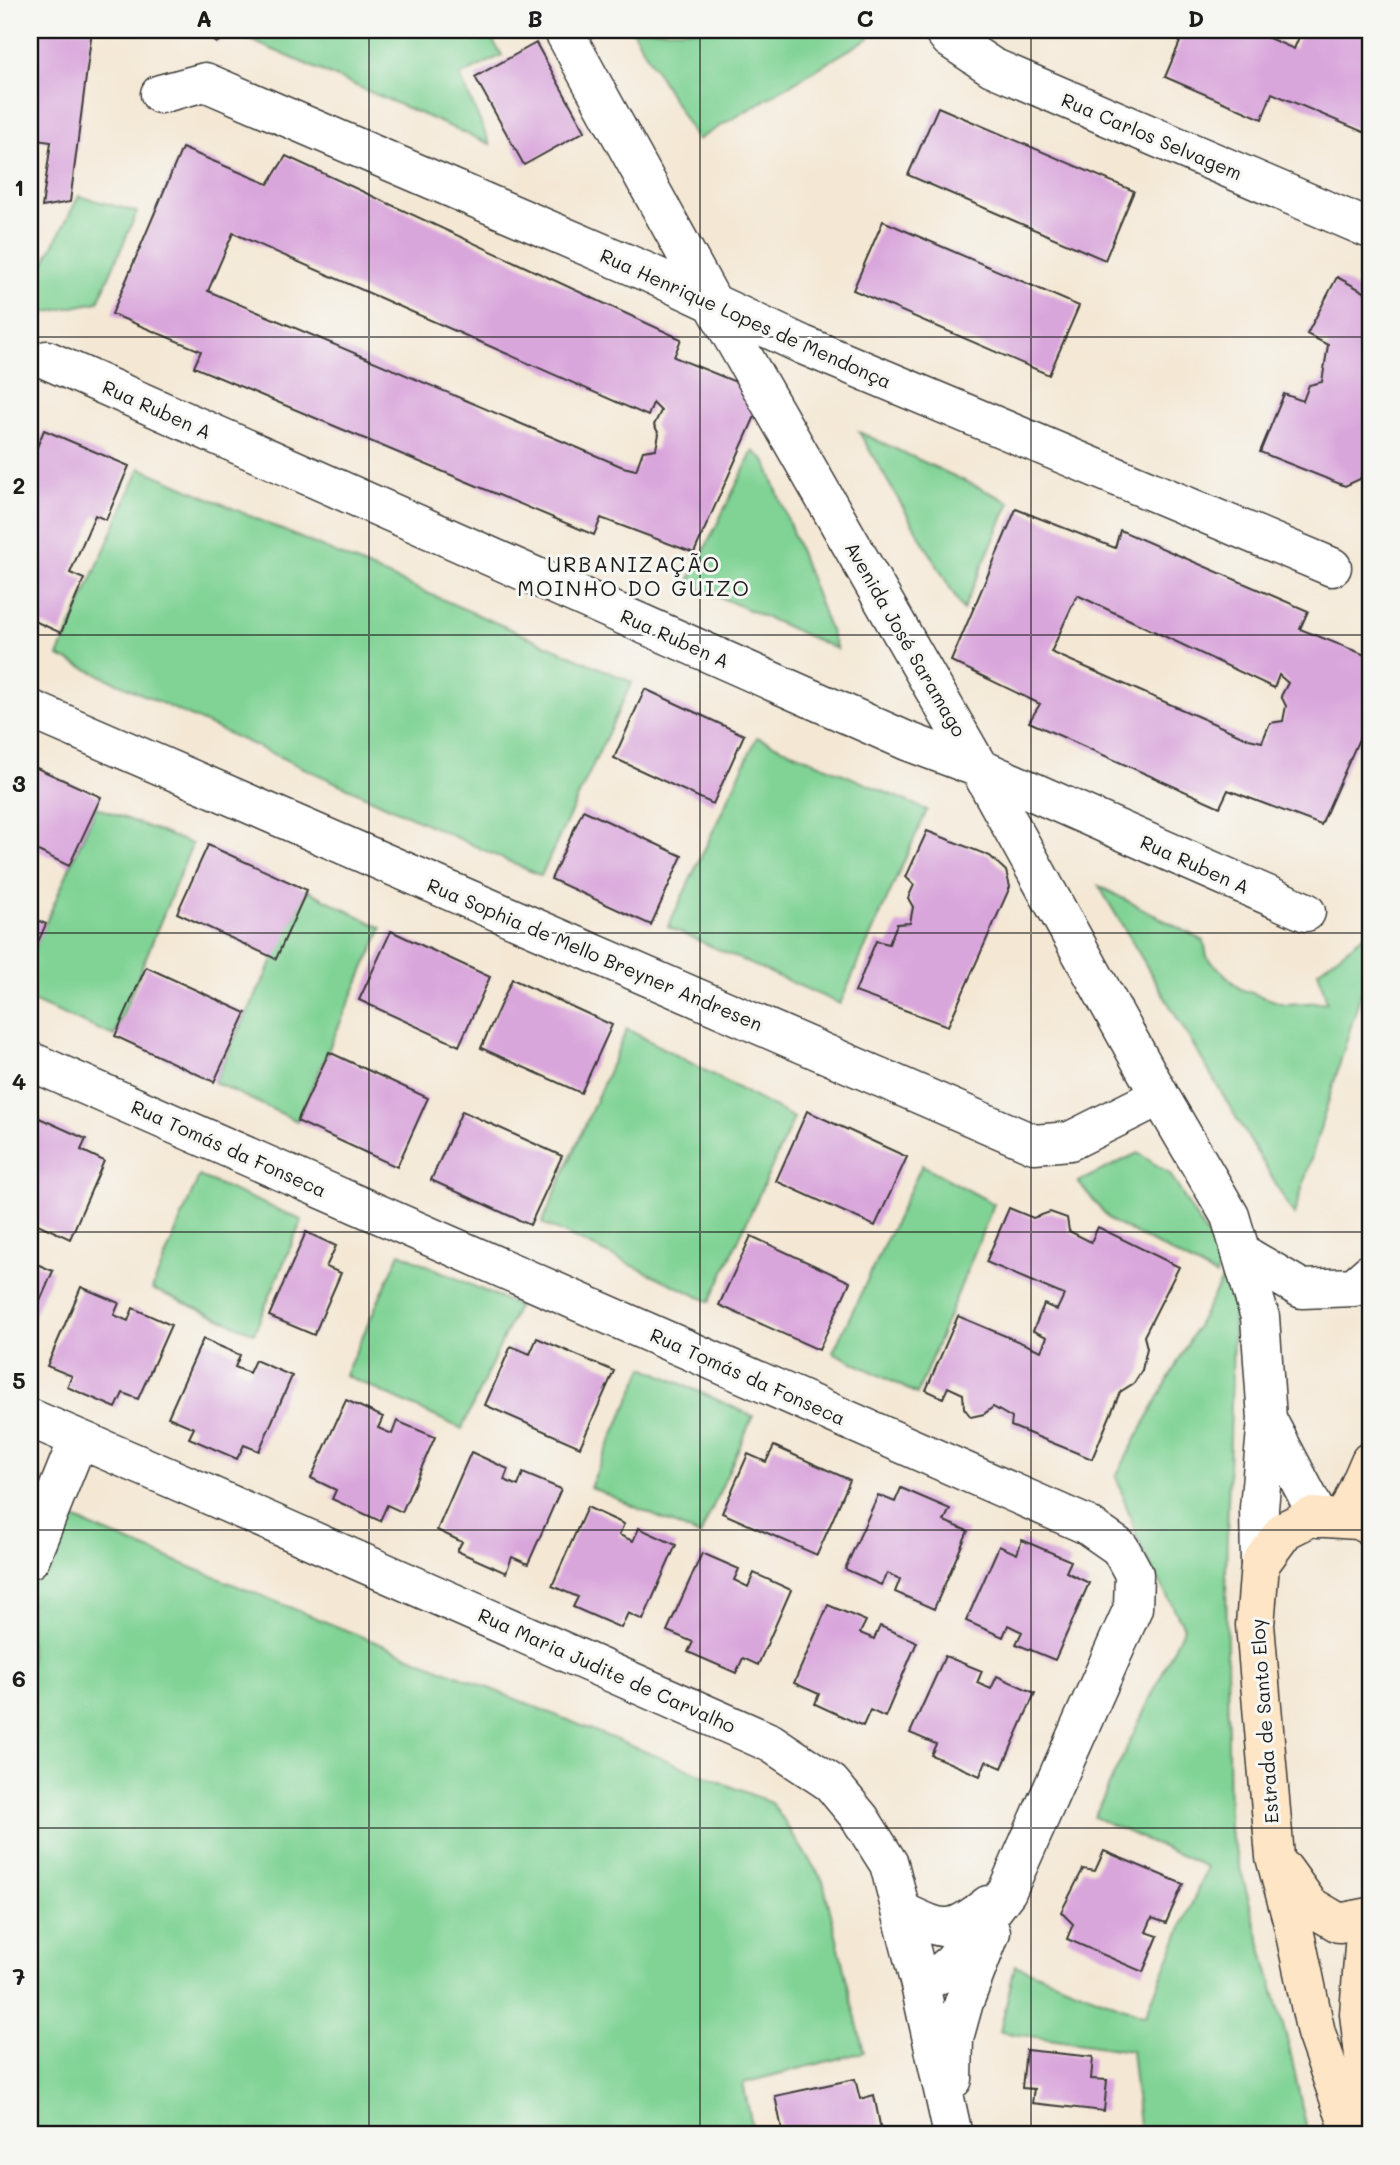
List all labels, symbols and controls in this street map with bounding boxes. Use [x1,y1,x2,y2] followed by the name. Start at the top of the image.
[196,3,212,33] text: A
[527,3,543,33] text: B
[856,3,874,33] text: C
[1188,3,1204,33] text: D
[1058,87,1246,185] street label: Rua Carlos Selvagem
[14,172,24,202] text: 1
[596,242,896,394] street label: Rua Henrique Lopes de Mendonça
[99,374,215,444] street label: Rua Ruben A
[13,470,25,500] text: 2
[840,537,972,741] street label: Avenida José Saramago
[517,550,751,601] district label: URBANIZAÇÃO MOINHO DO GUIZO
[617,603,733,673] street label: Rua Ruben A
[12,768,26,798] text: 3
[1137,829,1253,899] street label: Rua Ruben A
[424,872,766,1036] street label: Rua Sophia de Mello Breyner Andresen
[12,1066,26,1096] text: 4
[128,1094,330,1202] street label: Rua Tomás da Fonseca
[647,1322,849,1430] street label: Rua Tomás da Fonseca
[12,1365,26,1395] text: 5
[474,1602,740,1738] street label: Rua Maria Judite de Carvalho
[1244,1618,1284,1824] street label: Estrada de Santo Eloy
[12,1663,26,1693] text: 6
[13,1961,26,1991] text: 7

